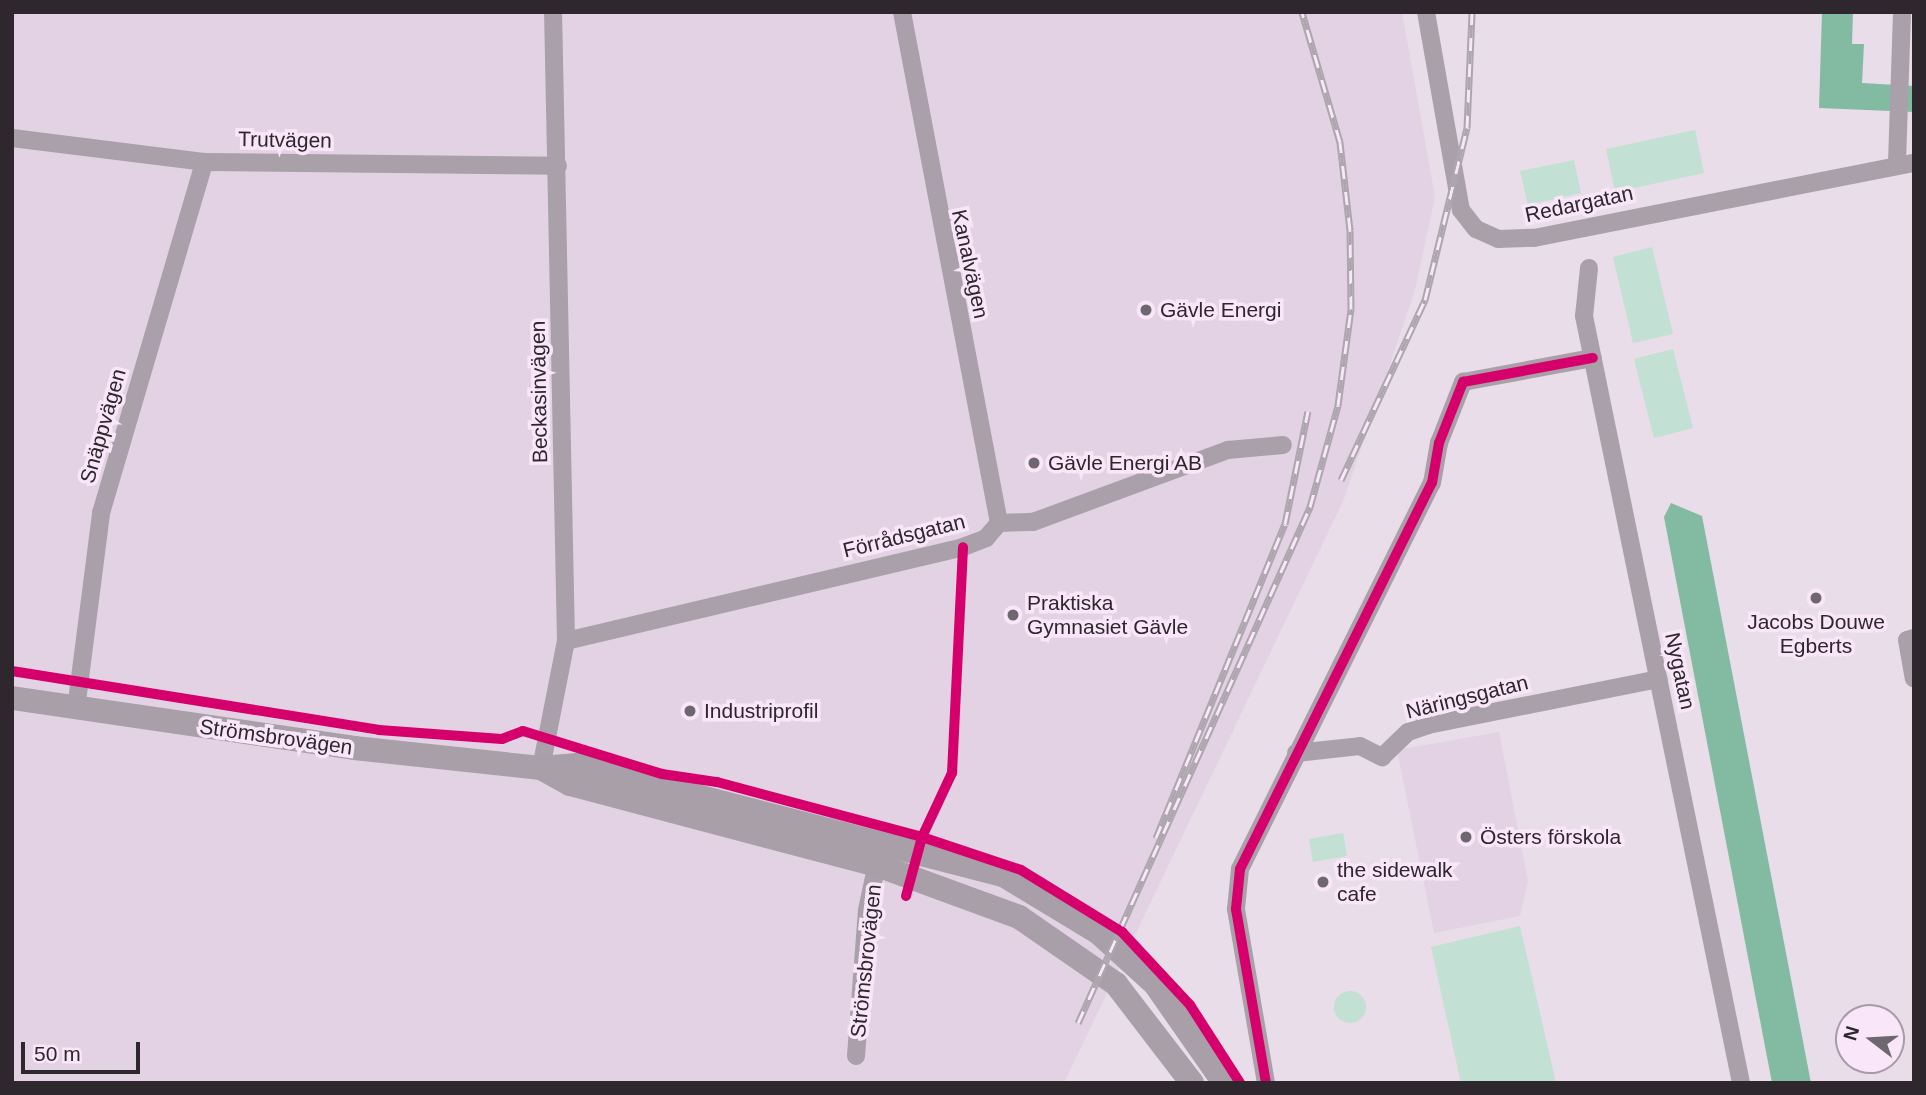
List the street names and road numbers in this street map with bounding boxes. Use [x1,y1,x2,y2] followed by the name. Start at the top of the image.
[238,127,332,153] street label: Trutvägen
[1523,180,1635,228] street label: Redargatan
[946,207,994,321] street label: Kanalvägen
[525,321,553,463] street label: Beckasinvägen
[75,366,131,486] street label: Snäppvägen
[840,509,968,563] street label: Förrådsgatan
[1660,630,1700,712] street label: Nygatan
[1403,670,1531,724] street label: Näringsgatan
[198,714,354,760] street label: Strömsbrovägen
[845,883,887,1039] street label: Strömsbrovägen

